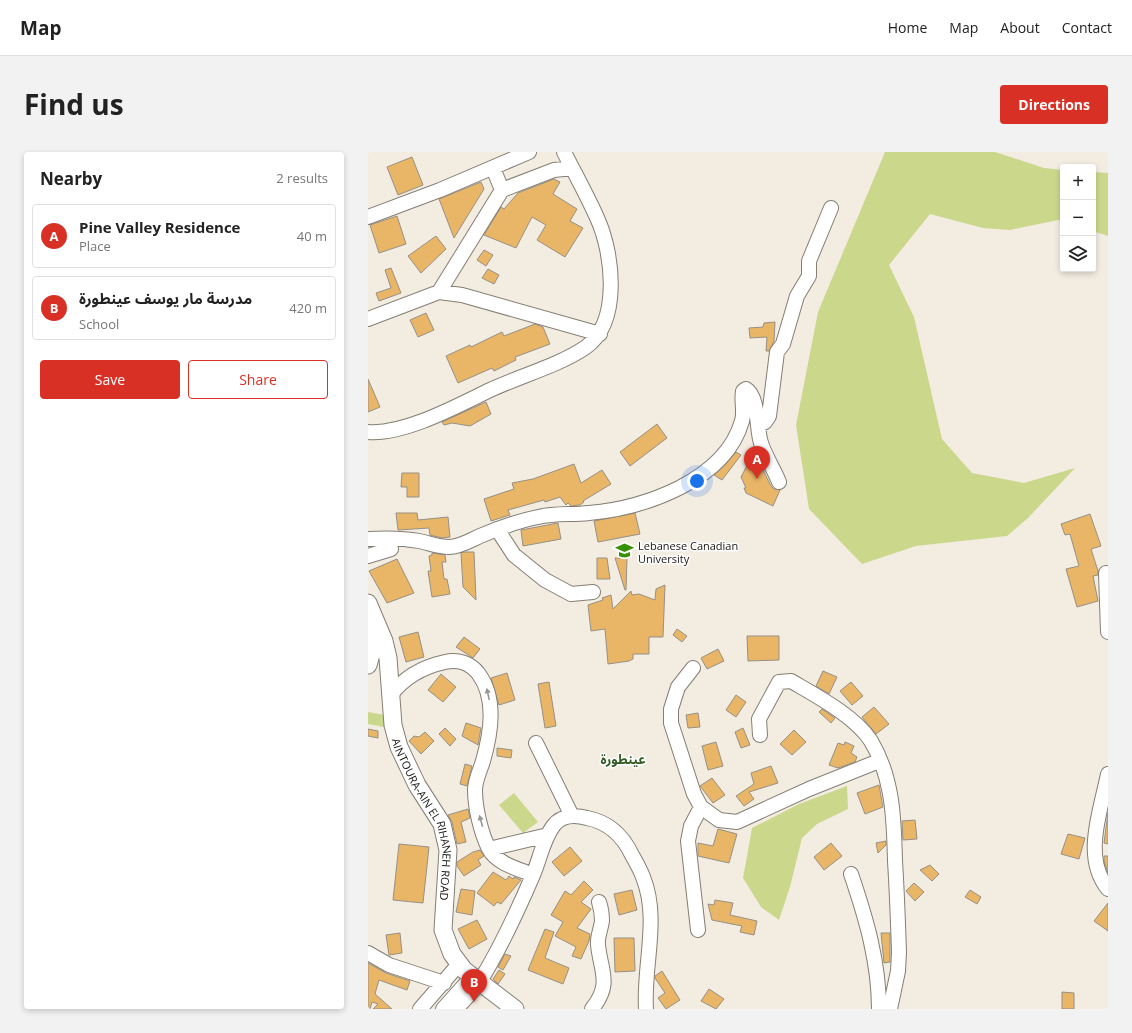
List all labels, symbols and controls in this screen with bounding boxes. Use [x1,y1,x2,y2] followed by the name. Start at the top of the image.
[20,15,61,41] text: Map
[888,18,927,37] text: Home
[949,18,978,37] text: Map
[1000,18,1040,37] text: About
[1062,18,1112,37] text: Contact
[24,85,124,123] text: Find us
[1000,85,1108,124] button: Directions
[1060,164,1096,272] map controls
[1060,164,1096,200] button: +
[40,167,102,190] text: Nearby
[276,169,328,187] text: 2 results
[1060,200,1096,236] button: −
[79,217,240,237] text: Pine Valley Residence
[50,227,58,245] text: A
[297,227,327,245] text: 40 m
[1060,236,1096,272] button: layers
[79,237,111,255] text: Place
[79,288,252,308] text: مدرسة مار يوسف عينطورة
[50,299,58,317] text: B
[289,299,327,317] text: 420 m
[79,315,119,333] text: School
[40,360,180,399] button: Save
[188,360,328,399] button: Share
[744,446,770,479] pin: A
[687,471,707,491] your location
[638,538,738,566] place label: Lebanese Canadian University
[615,541,635,561] school or university icon: Lebanese Canadian University
[484,688,490,700] one-way arrow
[389,736,456,901] street label: AINTOURA-AIN EL RIHANEH ROAD
[600,750,646,768] district label: عينطورة
[477,815,483,827] one-way arrow
[461,969,487,1002] pin: B

